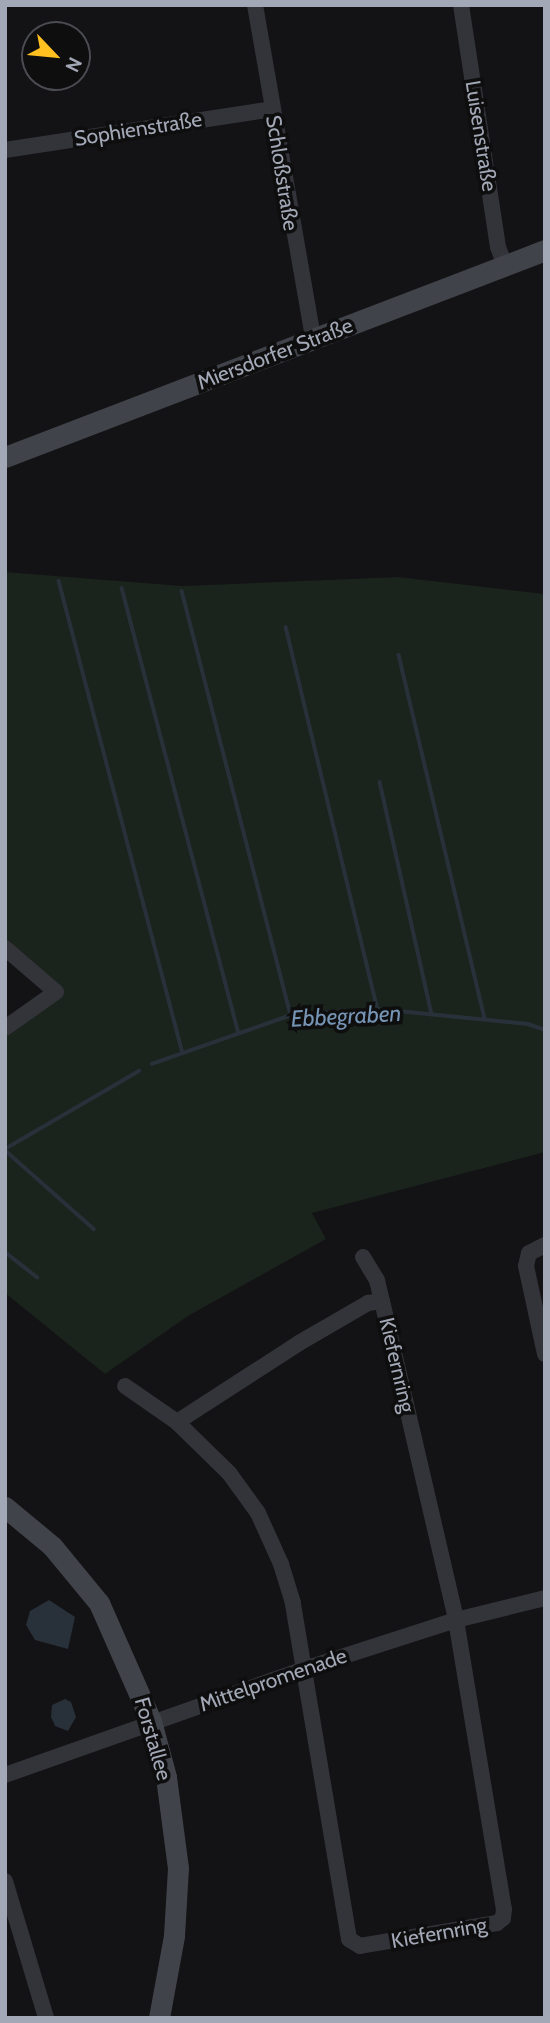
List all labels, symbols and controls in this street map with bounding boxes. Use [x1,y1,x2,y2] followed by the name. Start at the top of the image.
[21,21,91,91] north arrow
[60,53,87,76] text: N
[460,79,502,193] street label: Luisenstraße
[72,106,204,152] street label: Sophienstraße
[260,113,304,233] street label: Schloßstraße
[194,313,356,395] street label: Miersdorfer Straße
[290,999,402,1033] water label: Ebbegraben
[374,1315,420,1415] street label: Kiefernring
[196,1643,350,1717] street label: Mittelpromenade
[129,1694,177,1784] street label: Forstallee
[389,1912,489,1954] street label: Kiefernring

